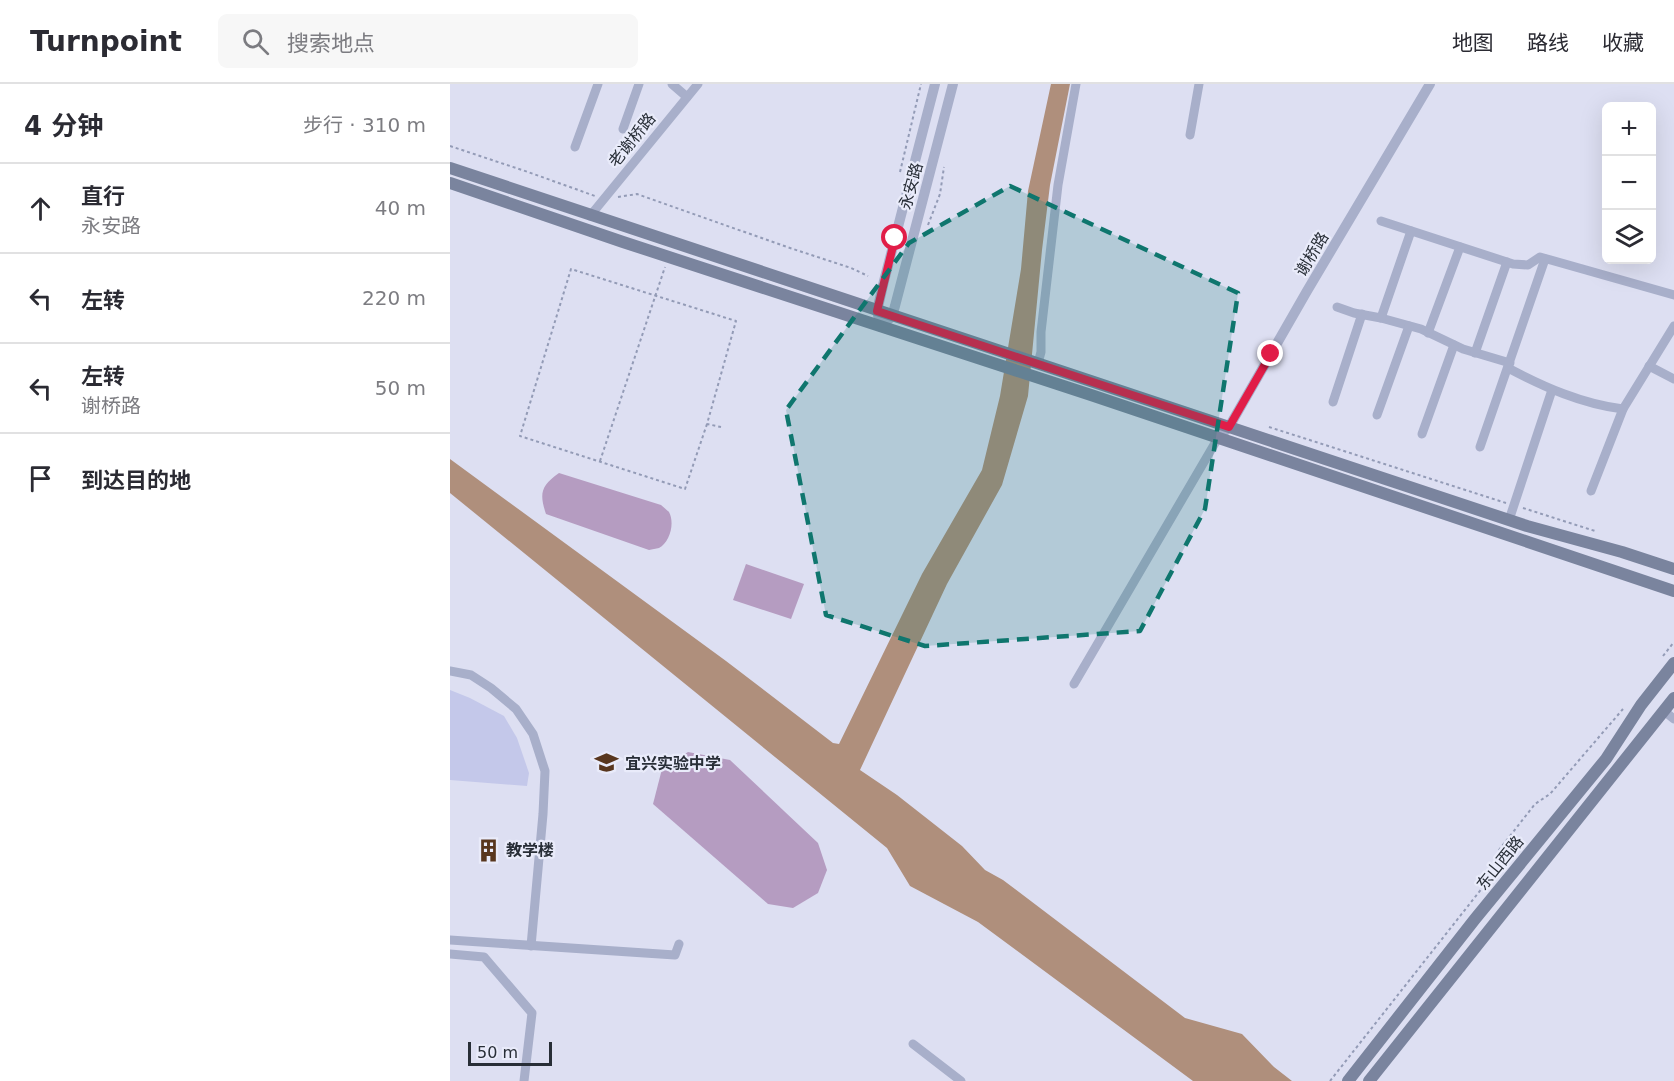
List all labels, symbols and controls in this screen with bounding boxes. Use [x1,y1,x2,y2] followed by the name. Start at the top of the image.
[218,14,638,68] search box
[30,25,182,58] text: Turnpoint
[239,25,272,58] icon: search
[287,31,375,56] text: 搜索地点
[1452,31,1494,55] text: 地图
[1527,31,1569,55] text: 路线
[1602,31,1644,55] text: 收藏
[1602,102,1656,264] map controls
[1602,102,1656,156] button: +
[604,109,660,171] street label: 老谢桥路
[24,111,103,141] text: 4 分钟
[303,113,426,137] text: 步行 · 310 m
[1602,156,1656,210] button: −
[896,160,926,212] street label: 永安路
[81,184,125,209] text: 直行
[24,192,57,225] icon: ahead
[375,196,426,220] text: 40 m
[1602,210,1656,264] button: layers
[81,214,141,238] text: 永安路
[881,224,907,250] route start
[1291,229,1333,279] street label: 谢桥路
[24,282,57,315] icon: left
[362,286,426,310] text: 220 m
[81,288,125,313] text: 左转
[1257,340,1283,366] route end
[81,364,125,389] text: 左转
[24,372,57,405] icon: left
[375,376,426,400] text: 50 m
[81,394,141,418] text: 谢桥路
[24,462,57,495] icon: arrive
[81,468,191,493] text: 到达目的地
[594,750,620,776] school or university icon: 宜兴实验中学
[625,754,721,773] place label: 宜兴实验中学
[1472,832,1528,894] street label: 东山西路
[475,837,501,863] building icon: 教学楼
[506,841,554,860] place label: 教学楼
[468,1039,552,1066] scale bar
[477,1043,518,1062] text: 50 m

